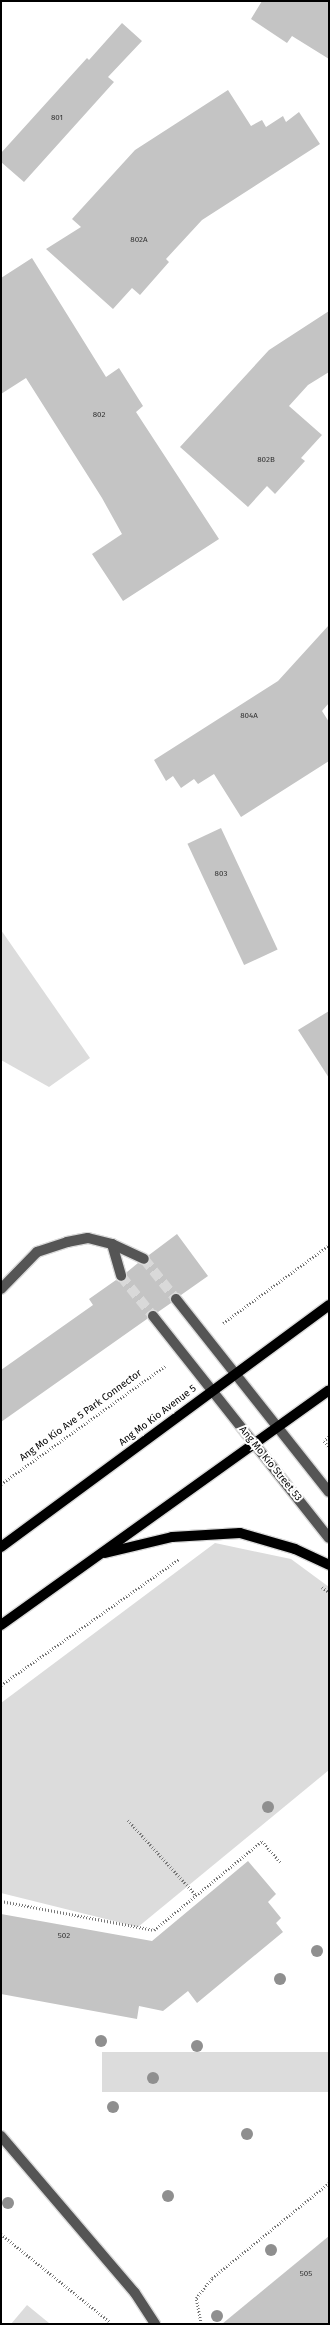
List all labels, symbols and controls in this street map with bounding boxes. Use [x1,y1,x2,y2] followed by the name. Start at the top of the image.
[51,113,63,123] house number: 801
[130,235,148,245] house number: 802A
[93,410,105,420] house number: 802
[257,455,275,465] house number: 802B
[240,711,258,721] house number: 804A
[215,869,227,879] house number: 803
[18,1368,144,1464] street label: Ang Mo Kio Ave 5 Park Connector
[117,1383,199,1449] street label: Ang Mo Kio Avenue 5
[236,1424,304,1504] street label: Ang Mo Kio Street 53
[58,1931,70,1941] house number: 502
[300,2269,312,2279] house number: 505

